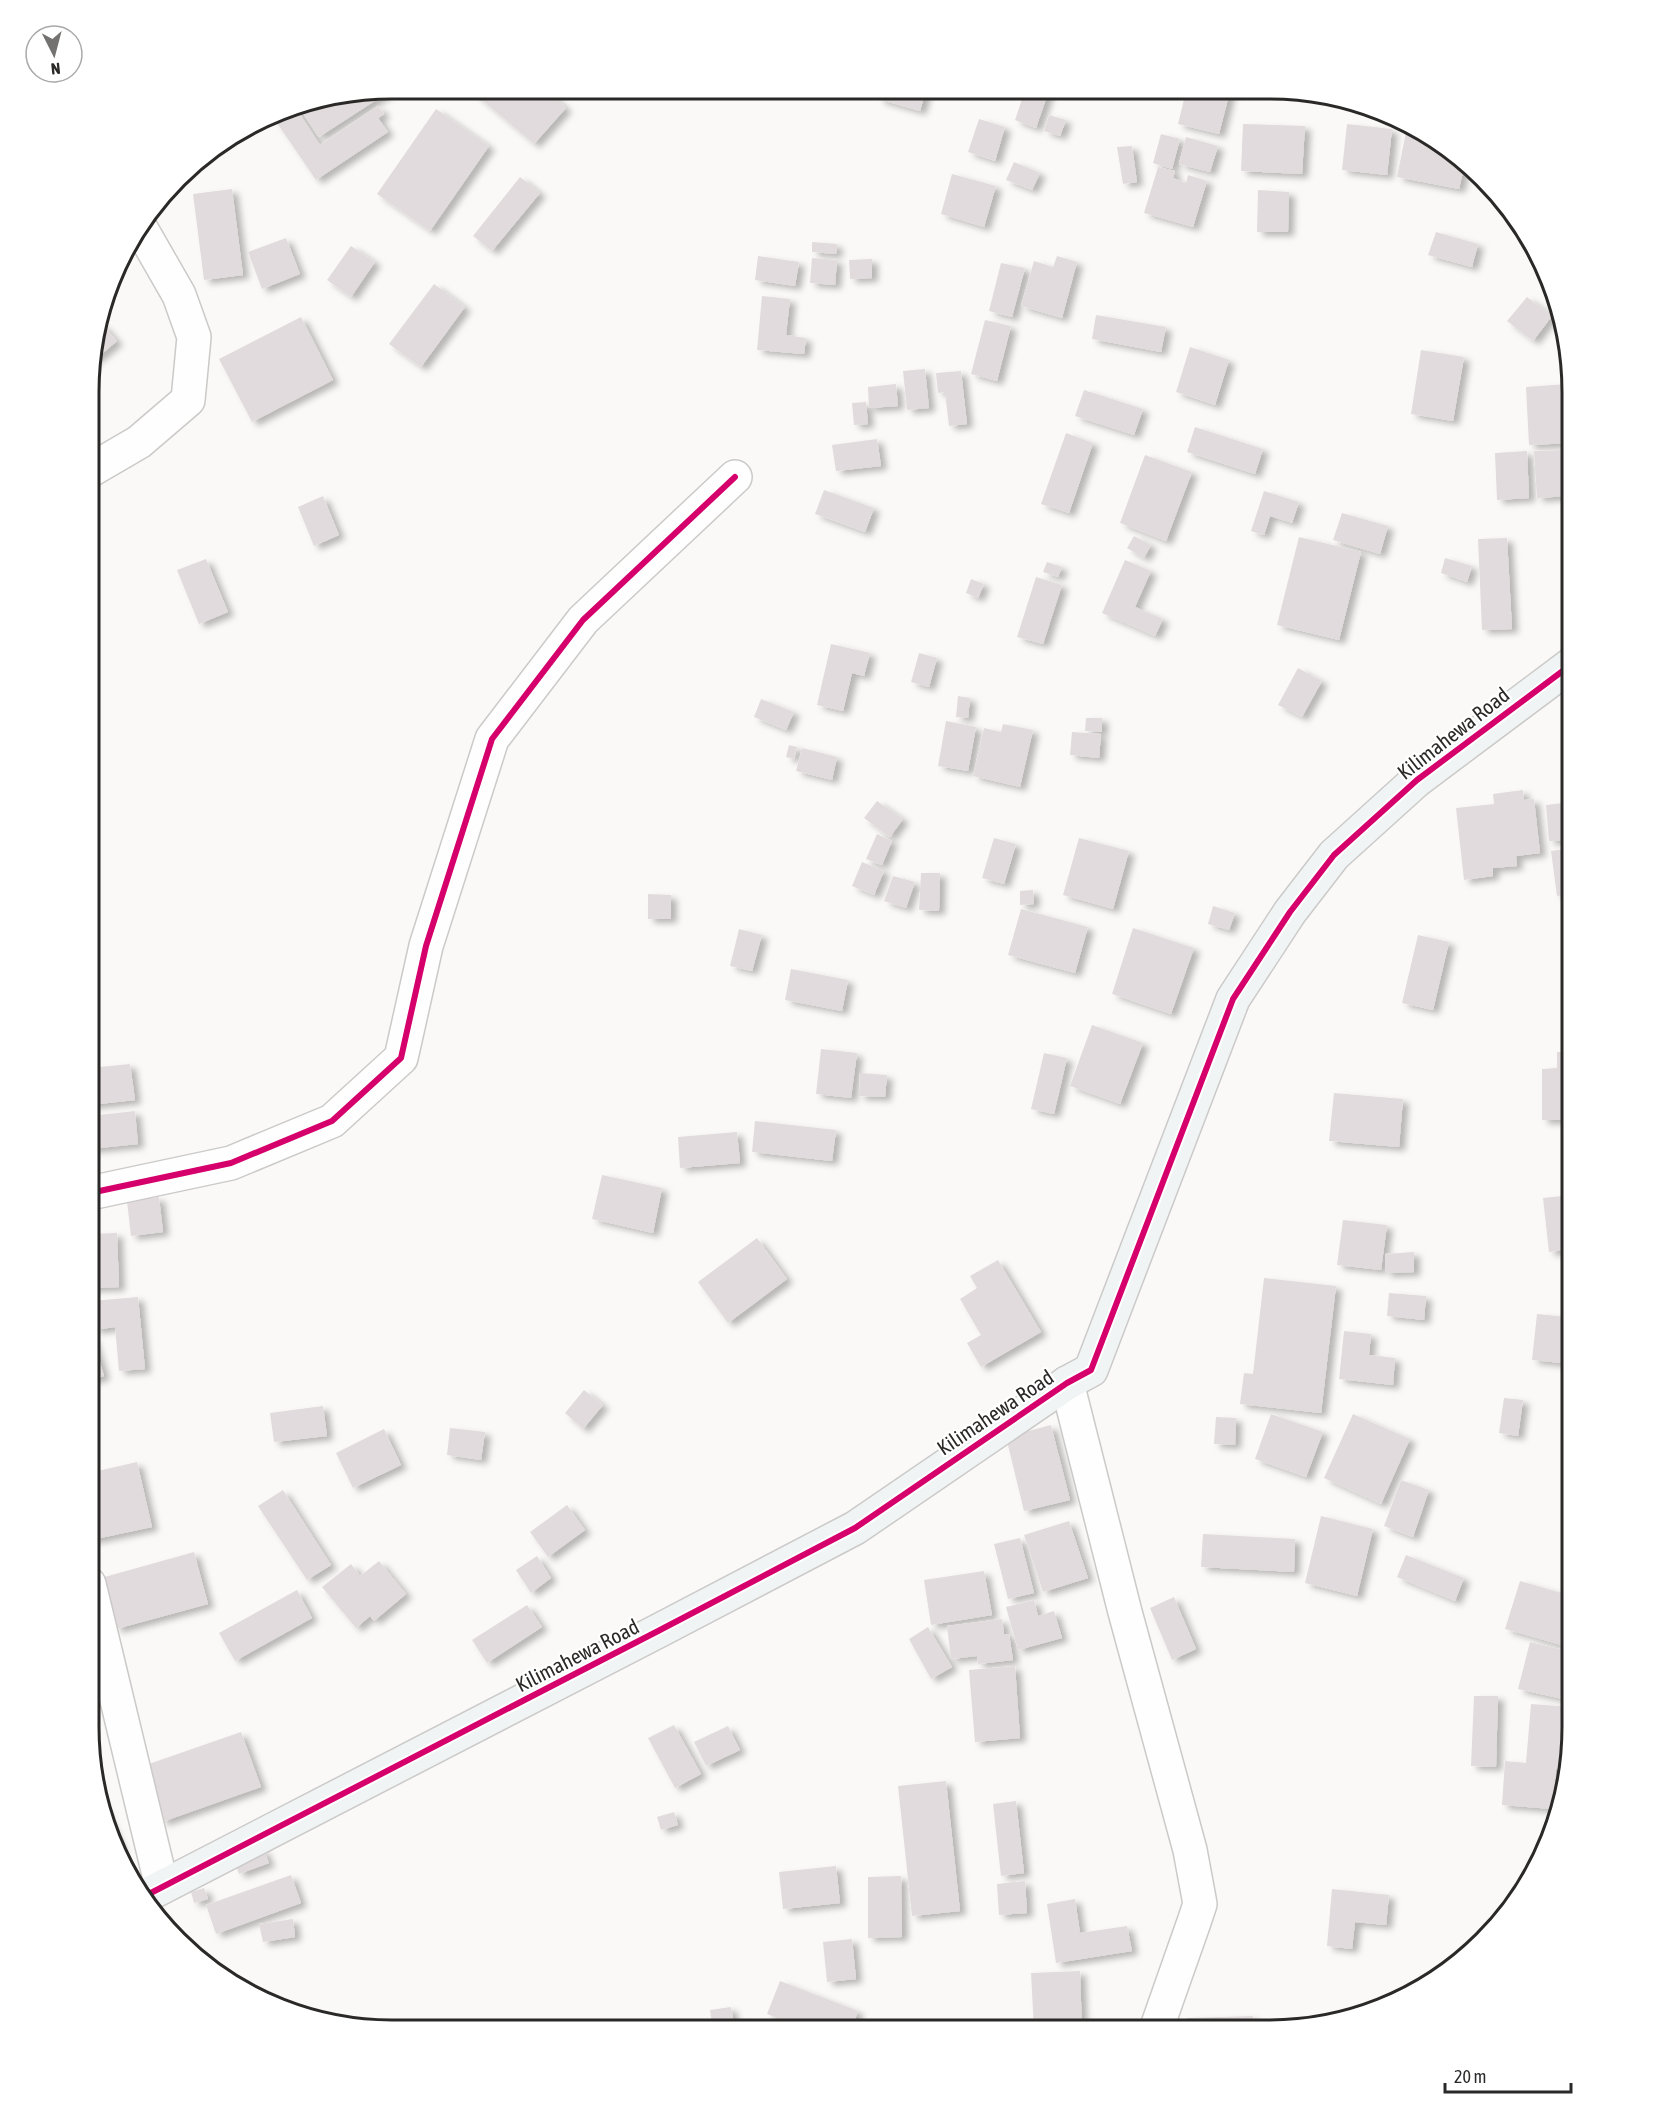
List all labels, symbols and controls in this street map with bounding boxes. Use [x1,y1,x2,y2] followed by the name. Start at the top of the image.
[24,24,84,84] north arrow
[50,59,61,78] text: N
[1392,682,1514,784] street label: Kilimahewa Road
[932,1364,1058,1460] street label: Kilimahewa Road
[511,1614,643,1696] street label: Kilimahewa Road
[1445,2056,1571,2094] scale bar
[1454,2066,1486,2087] text: 20 m

